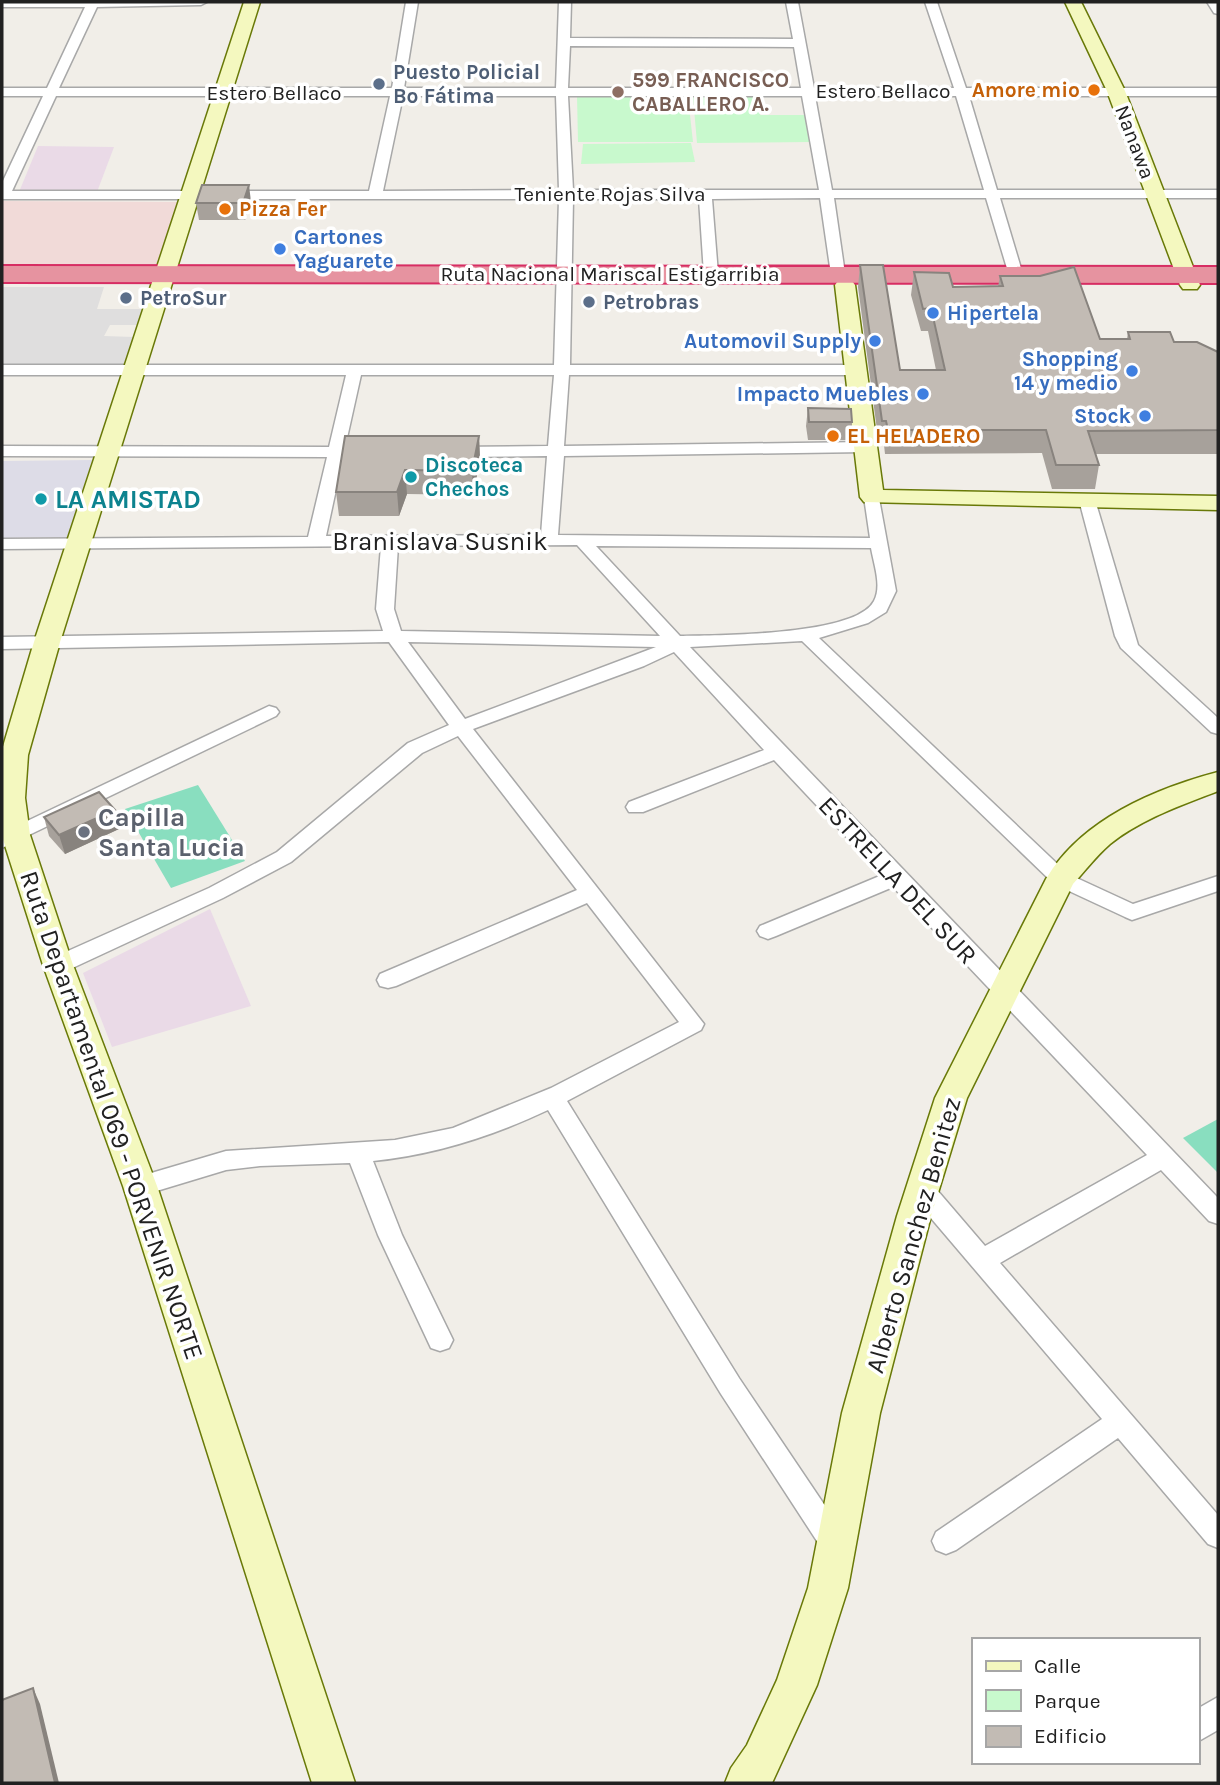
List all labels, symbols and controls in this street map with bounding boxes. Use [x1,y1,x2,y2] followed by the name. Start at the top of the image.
[393,60,540,108] place label: Puesto Policial Bo Fátima
[632,68,789,116] place label: 599 FRANCISCO CABALLERO A.
[371,76,387,92] marker: Puesto Policial Bo Fátima
[972,78,1080,102] place label: Amore mio
[815,79,951,103] street label: Estero Bellaco
[206,81,342,105] street label: Estero Bellaco
[1086,82,1102,98] marker: Amore mio
[610,84,626,100] marker: 599 FRANCISCO CABALLERO A.
[1110,102,1160,182] street label: Nanawa
[514,182,706,206] street label: Teniente Rojas Silva
[239,197,327,221] place label: Pizza Fer
[217,201,233,217] marker: Pizza Fer
[294,225,394,273] place label: Cartones Yaguarete
[272,241,288,257] marker: Cartones Yaguarete
[440,262,780,286] street label: Ruta Nacional Mariscal Estigarribia
[140,286,227,310] place label: PetroSur
[118,290,134,306] marker: PetroSur
[603,290,699,314] place label: Petrobras
[581,294,597,310] marker: Petrobras
[947,301,1039,325] place label: Hipertela
[925,305,941,321] marker: Hipertela
[684,329,861,353] place label: Automovil Supply
[867,333,883,349] marker: Automovil Supply
[1014,347,1118,395] place label: Shopping 14 y medio
[1124,363,1140,379] marker: Shopping 14 y medio
[737,382,909,406] place label: Impacto Muebles
[915,386,931,402] marker: Impacto Muebles
[1074,404,1132,428] place label: Stock
[1137,408,1153,424] marker: Stock
[847,424,980,448] place label: EL HELADERO
[825,428,841,444] marker: EL HELADERO
[425,453,523,501] place label: Discoteca Chechos
[403,469,419,485] marker: Discoteca Chechos
[55,484,201,515] place label: LA AMISTAD
[33,491,49,507] marker: LA AMISTAD
[332,526,548,557] street label: Branislava Susnik
[812,790,983,971] street label: ESTRELLA DEL SUR
[98,802,245,863] place label: Capilla Santa Lucia
[76,824,92,840] marker: Capilla Santa Lucia
[13,867,210,1364] street label: Ruta Departamental 069 - PORVENIR NORTE
[859,1094,968,1377] street label: Alberto Sanchez Benitez
[972,1638,1199,1764] legend
[1034,1654,1081,1678] text: Calle
[1034,1689,1101,1713] text: Parque
[1034,1724,1107,1748] text: Edificio

